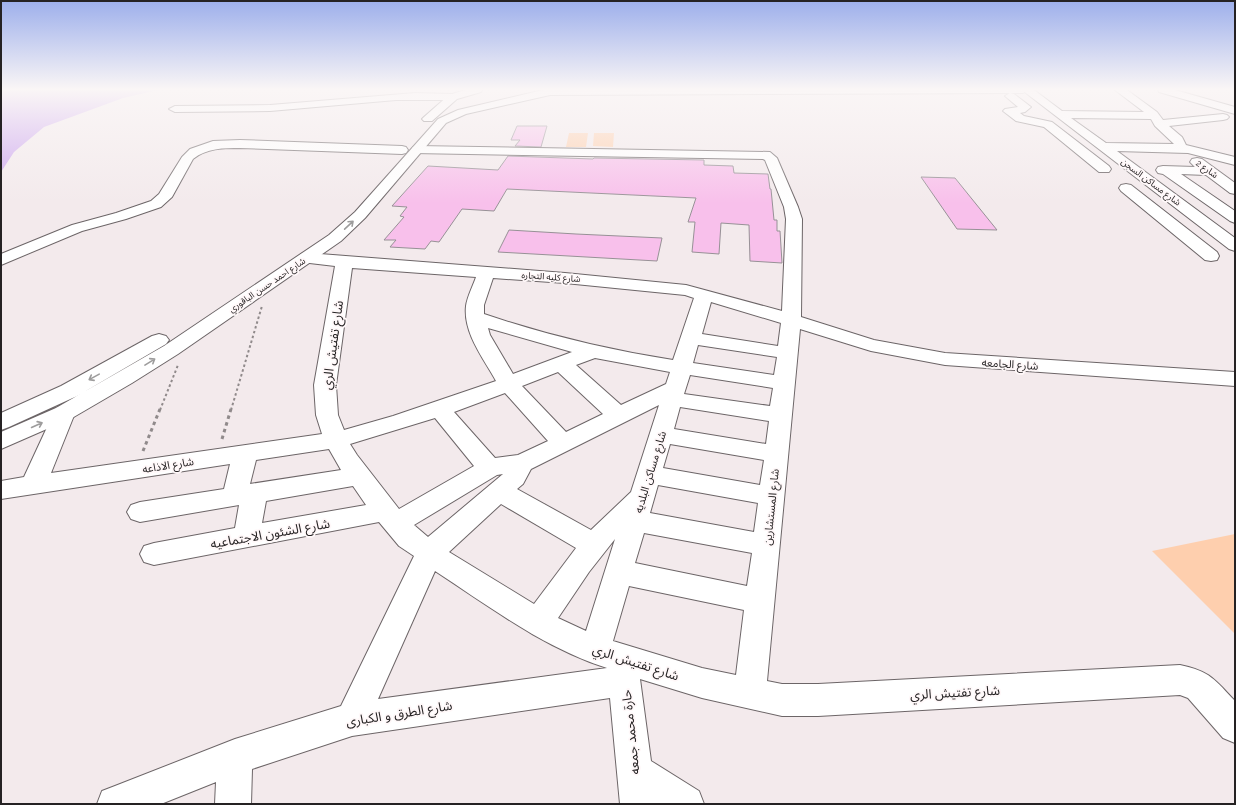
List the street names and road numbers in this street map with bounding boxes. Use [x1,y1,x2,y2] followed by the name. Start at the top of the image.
[1118,156,1183,209] street label: شارع مساكن السجن
[1193,158,1220,182] street label: شارع 2
[227,256,308,316] street label: شارع احمد حسن الباقوري
[521,270,581,286] street label: شارع كليه التجاره
[319,299,349,391] street label: شارع تفتيش الري
[981,356,1039,374] street label: شارع الجامعه
[632,429,670,515] street label: شارع مساكن البلديه
[141,455,195,477] street label: شارع الاذاعه
[761,468,783,546] street label: شارع المستشارين
[209,516,332,554] street label: شارع الشئون الاجتماعيه
[590,641,681,686] street label: شارع تفتيش الري
[910,683,1001,705] street label: شارع تفتيش الري
[619,688,642,775] street label: حارة محمد جمعه
[345,698,454,732] street label: شارع الطرق و الكبارى

